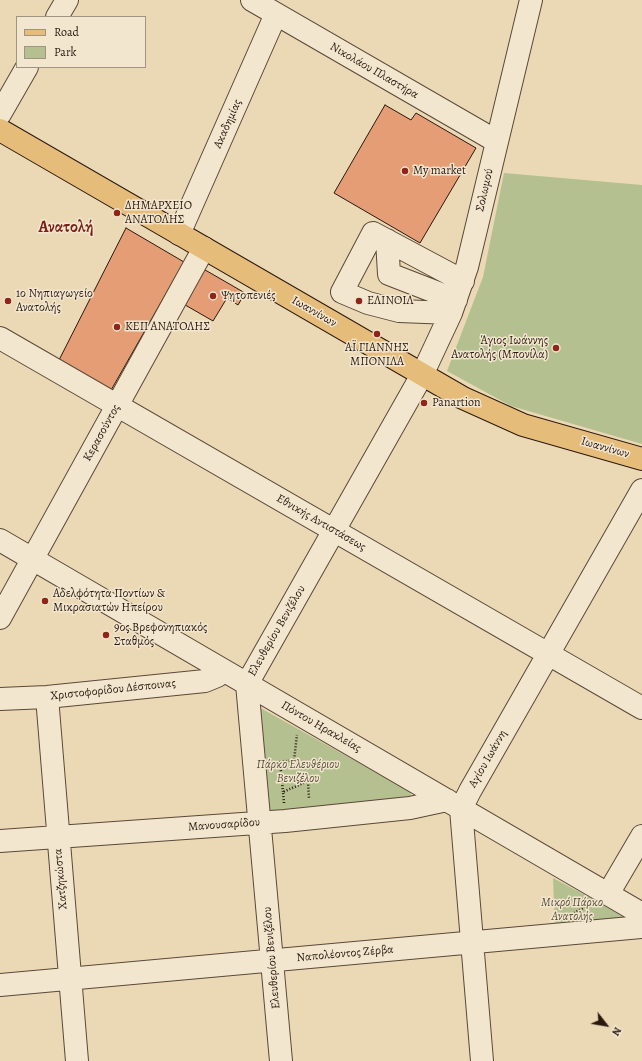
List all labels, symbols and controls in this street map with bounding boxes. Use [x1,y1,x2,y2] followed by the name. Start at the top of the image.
[16,16,146,68] legend
[54,24,79,40] text: Road
[327,40,421,102] street label: Νικολάου Πλαστήρα
[54,44,77,60] text: Park
[211,97,245,151] street label: Ακαδημίας
[413,164,466,178] place label: My market
[400,166,410,176] marker: My market
[473,167,497,213] street label: Σολωμού
[125,199,192,227] place label: ΔΗΜΑΡΧΕΙΟ ΑΝΑΤΟΛΗΣ
[112,208,122,218] marker: ΔΗΜΑΡΧΕΙΟ ΑΝΑΤΟΛΗΣ
[39,218,93,238] district label: Ανατολή
[16,287,93,315] place label: 1ο Νηπιαγωγείο Ανατολής
[221,289,276,303] place label: Ψητοπενιές
[208,291,218,301] marker: Ψητοπενιές
[289,293,339,331] street label: Ιωαννίνων
[367,294,414,308] place label: ΕΛΙΝΟΙΛ
[3,296,13,306] marker: 1ο Νηπιαγωγείο Ανατολής
[354,296,364,306] marker: ΕΛΙΝΟΙΛ
[125,320,210,334] place label: ΚΕΠ ΑΝΑΤΟΛΗΣ
[112,322,122,332] marker: ΚΕΠ ΑΝΑΤΟΛΗΣ
[372,329,382,339] marker: ΑΪ ΓΙΑΝΝΗΣ ΜΠΟΝΙΛΑ
[451,334,548,362] place label: Άγιος Ιωάννης Ανατολής (Μπονίλα)
[345,341,409,369] place label: ΑΪ ΓΙΑΝΝΗΣ ΜΠΟΝΙΛΑ
[551,343,561,353] marker: Άγιος Ιωάννης Ανατολής (Μπονίλα)
[432,396,481,410] place label: Panartion
[419,398,429,408] marker: Panartion
[80,402,124,464] street label: Κερασούντος
[579,434,631,462] street label: Ιωαννίνων
[274,491,368,555] street label: Εθνικής Αντιστάσεως
[245,583,309,679] street label: Ελευθερίου Βενιζέλου
[53,587,165,615] place label: Αδελφότητα Ποντίων & Μικρασιατών Ηπείρου
[40,596,50,606] marker: Αδελφότητα Ποντίων & Μικρασιατών Ηπείρου
[114,621,207,649] place label: 9ος Βρεφονηπιακός Σταθμός
[101,630,111,640] marker: 9ος Βρεφονηπιακός Σταθμός
[50,676,176,704] street label: Χριστοφορίδου Δέσποινας
[278,698,364,756] street label: Πόντου Ηρακλείας
[466,728,510,790] street label: Αγίου Ιωάννη
[257,758,339,786] park label: Πάρκο Ελευθέριου Βενιζέλου
[187,815,261,835] street label: Μανουσαρίδου
[51,848,71,910] street label: Χατζηκώστα
[541,896,603,924] park label: Μικρό Πάρκο Ανατολής
[260,906,284,1010] street label: Ελευθερίου Βενιζέλου
[296,943,394,965] street label: Ναπολέοντος Ζέρβα
[586,1005,626,1045] north arrow
[608,1024,625,1039] text: N

